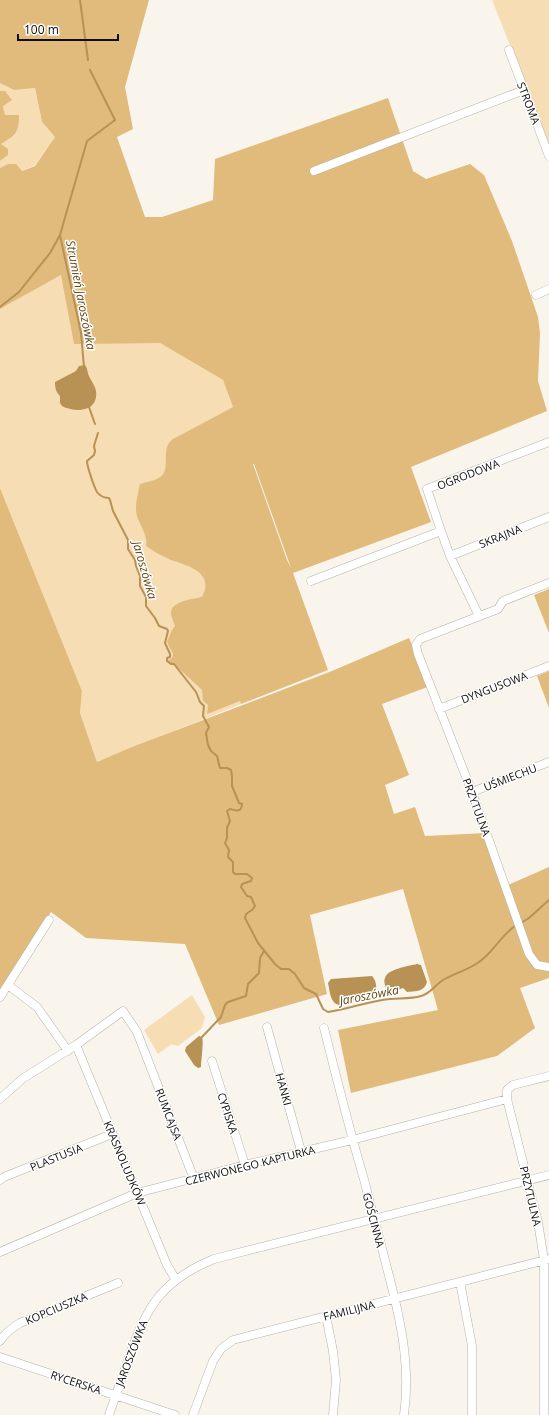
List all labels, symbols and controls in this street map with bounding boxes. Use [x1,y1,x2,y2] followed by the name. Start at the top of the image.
[18,16,118,42] scale bar
[24,21,59,38] text: 100 m
[514,80,544,126] street label: STROMA
[62,239,100,351] water label: Strumień Jaroszówka
[435,455,501,493] street label: OGRODOWA
[476,521,524,551] street label: SKRAJNA
[128,537,161,601] water label: Jaroszówka
[459,667,529,707] street label: DYNGUSOWA
[481,760,539,794] street label: UŚMIECHU
[460,776,494,838] street label: PRZYTULNA
[336,981,400,1009] water label: Jaroszówka
[272,1071,296,1107] street label: HANKI
[152,1086,186,1142] street label: RUMCAJSA
[214,1090,242,1136] street label: CYPISKA
[100,1118,150,1208] street label: KRASNOLUDKÓW
[27,1140,85,1174] street label: PLASTUSIA
[183,1142,317,1188] street label: CZERWONEGO KAPTURKA
[517,1165,545,1227] street label: PRZYTULNA
[359,1191,389,1249] street label: GOŚCINNA
[23,1288,89,1328] street label: KOPCIUSZKA
[322,1296,376,1324] street label: FAMILIJNA
[111,1318,151,1389] street label: JAROSZÓWKA
[49,1367,103,1397] street label: RYCERSKA

